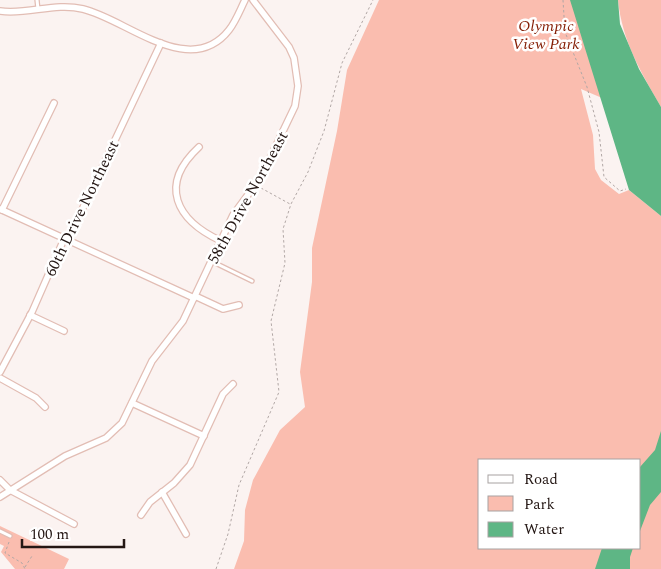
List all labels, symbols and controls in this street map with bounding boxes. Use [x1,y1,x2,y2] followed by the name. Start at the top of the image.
[512,14,580,56] park label: Olympic View Park
[201,126,295,268] street label: 58th Drive Northeast
[38,136,125,281] street label: 60th Drive Northeast
[478,459,641,549] legend
[524,468,558,491] text: Road
[524,493,555,516] text: Park
[22,516,125,548] scale bar
[524,518,564,541] text: Water
[30,523,69,546] text: 100 m

